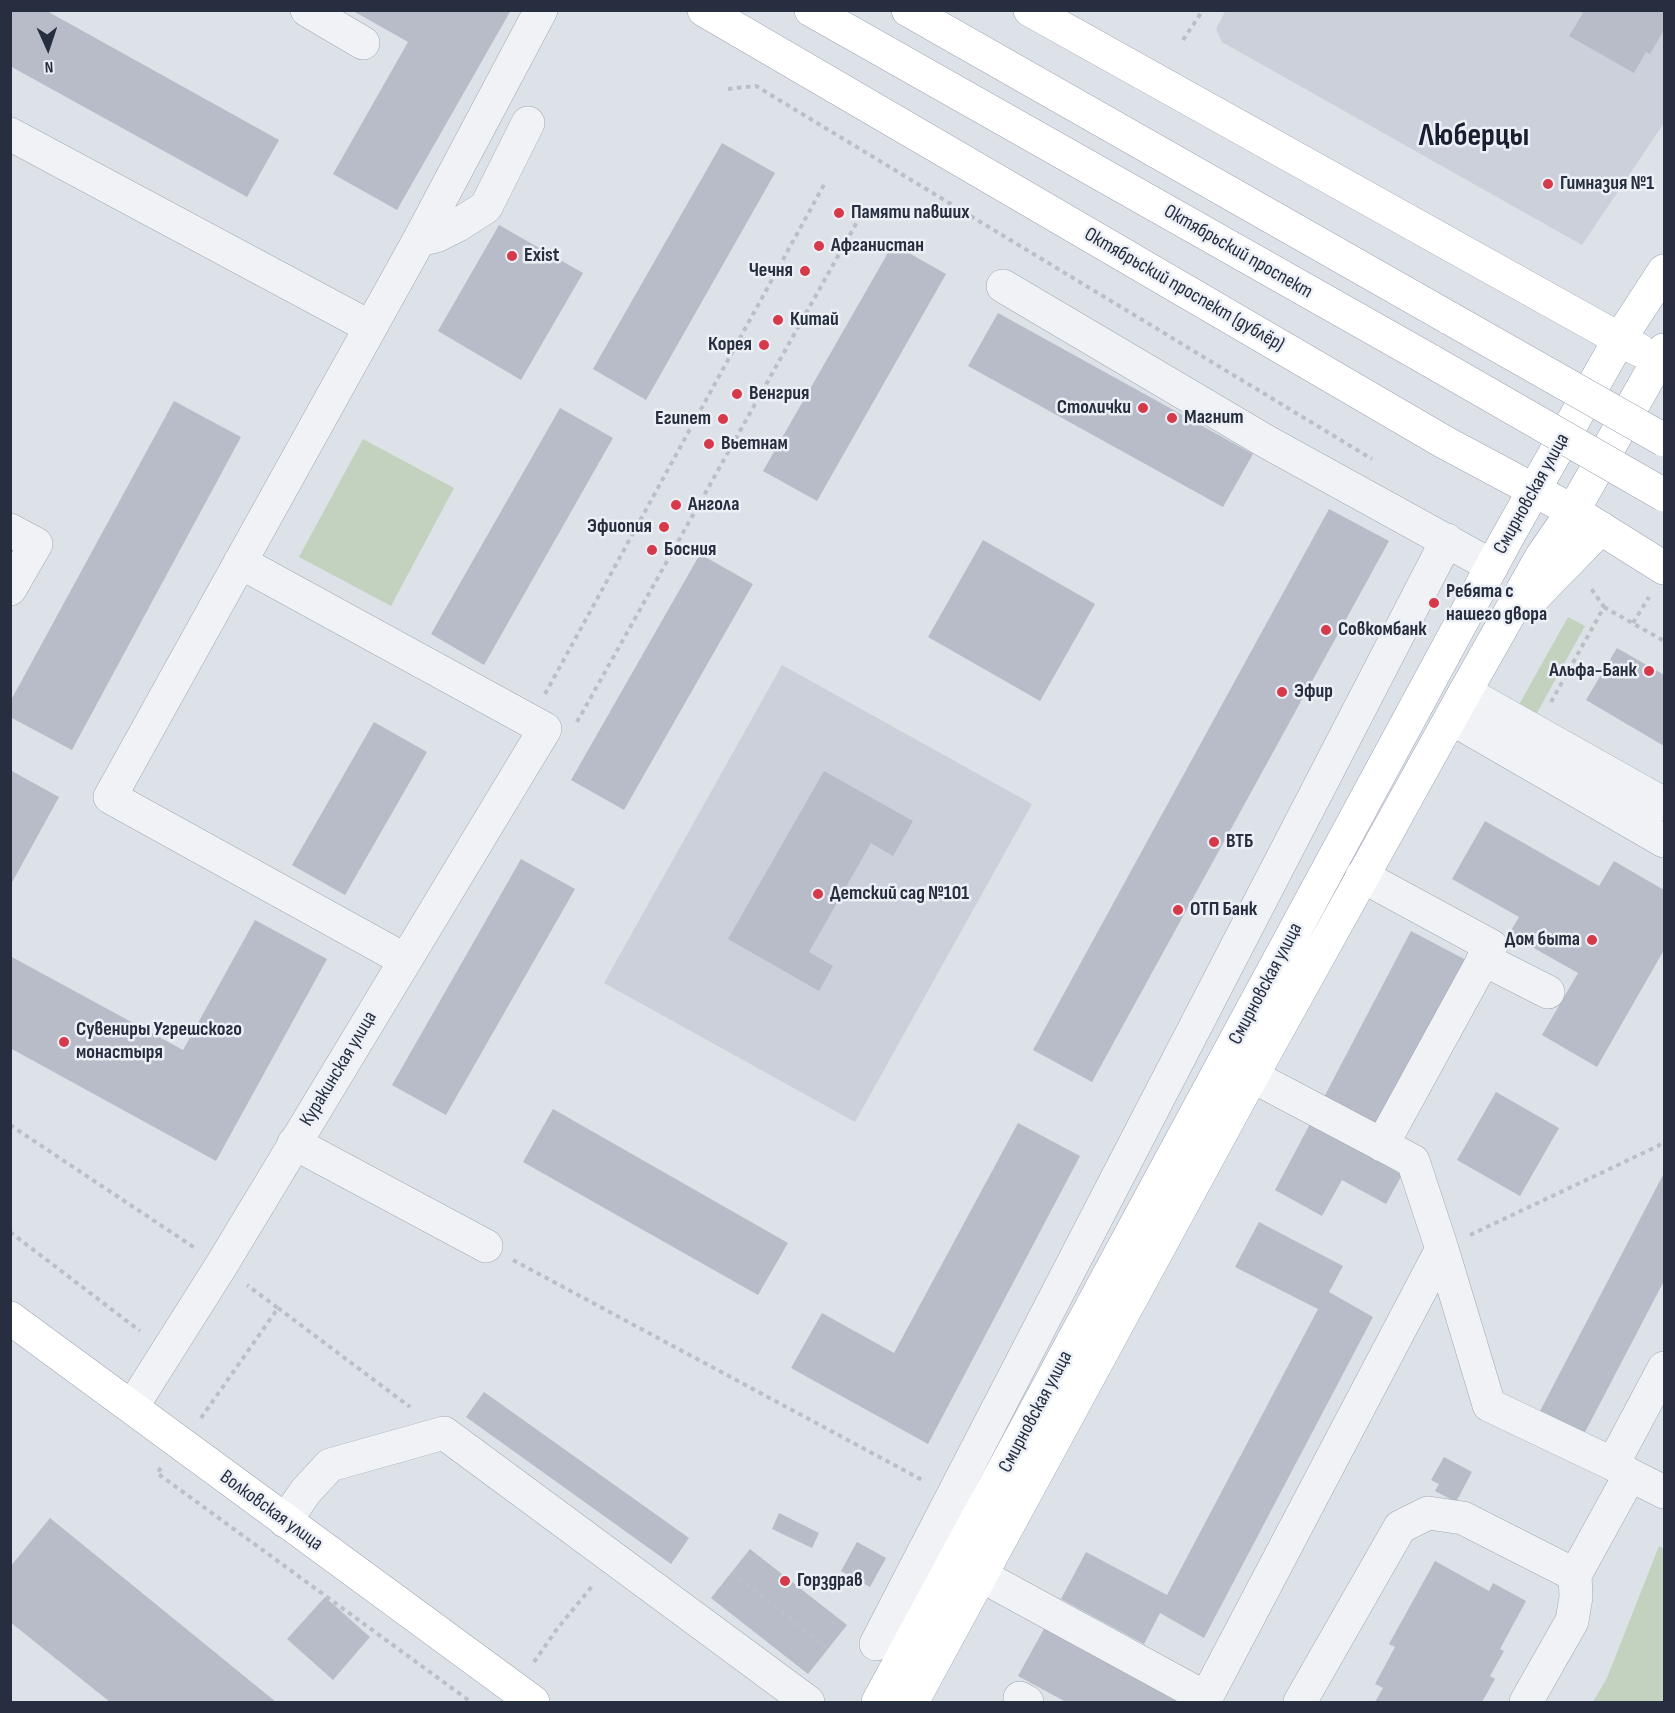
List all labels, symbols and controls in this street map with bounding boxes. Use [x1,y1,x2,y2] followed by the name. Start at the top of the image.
[18,18,78,78] north arrow
[44,57,54,76] text: N
[1419,118,1529,156] district label: Люберцы
[1560,172,1654,196] place label: Гимназия №1
[1541,177,1555,191] marker: Гимназия №1
[1159,200,1317,304] street label: Октябрьский проспект
[851,201,970,225] place label: Памяти павших
[832,206,846,220] marker: Памяти павших
[1080,223,1288,357] street label: Октябрьский проспект (дублёр)
[831,234,924,258] place label: Афганистан
[812,239,826,253] marker: Афганистан
[524,244,559,268] place label: Exist
[505,249,519,263] marker: Exist
[749,259,793,283] place label: Чечня
[798,264,812,278] marker: Чечня
[790,308,839,332] place label: Китай
[771,313,785,327] marker: Китай
[708,333,752,357] place label: Корея
[757,338,771,352] marker: Корея
[749,382,809,406] place label: Венгрия
[730,387,744,401] marker: Венгрия
[1057,396,1131,420] place label: Столички
[1136,401,1150,415] marker: Столички
[1184,406,1243,430] place label: Магнит
[655,407,711,431] place label: Египет
[1165,411,1179,425] marker: Магнит
[716,412,730,426] marker: Египет
[1489,429,1575,559] street label: Смирновская улица
[721,432,788,456] place label: Вьетнам
[702,437,716,451] marker: Вьетнам
[688,493,739,517] place label: Ангола
[669,498,683,512] marker: Ангола
[587,515,652,539] place label: Эфиопия
[657,520,671,534] marker: Эфиопия
[664,538,716,562] place label: Босния
[645,543,659,557] marker: Босния
[1446,580,1547,627] place label: Ребята с нашего двора
[1427,596,1441,610] marker: Ребята с нашего двора
[1338,618,1427,642] place label: Совкомбанк
[1319,623,1333,637] marker: Совкомбанк
[1549,659,1637,683] place label: Альфа-Банк
[1642,664,1656,678] marker: Альфа-Банк
[1294,680,1333,704] place label: Эфир
[1275,685,1289,699] marker: Эфир
[1226,830,1253,854] place label: ВТБ
[1207,835,1221,849] marker: ВТБ
[830,882,969,906] place label: Детский сад №101
[811,887,825,901] marker: Детский сад №101
[1190,898,1257,922] place label: ОТП Банк
[1171,903,1185,917] marker: ОТП Банк
[1224,919,1308,1049] street label: Смирновская улица
[1505,928,1580,952] place label: Дом быта
[1585,933,1599,947] marker: Дом быта
[295,1007,383,1131] street label: Куракинская улица
[76,1018,242,1065] place label: Сувениры Угрешского монастыря
[57,1035,71,1049] marker: Сувениры Угрешского монастыря
[994,1347,1078,1477] street label: Смирновская улица
[215,1466,327,1556] street label: Волковская улица
[797,1569,863,1593] place label: Горздрав
[778,1574,792,1588] marker: Горздрав

